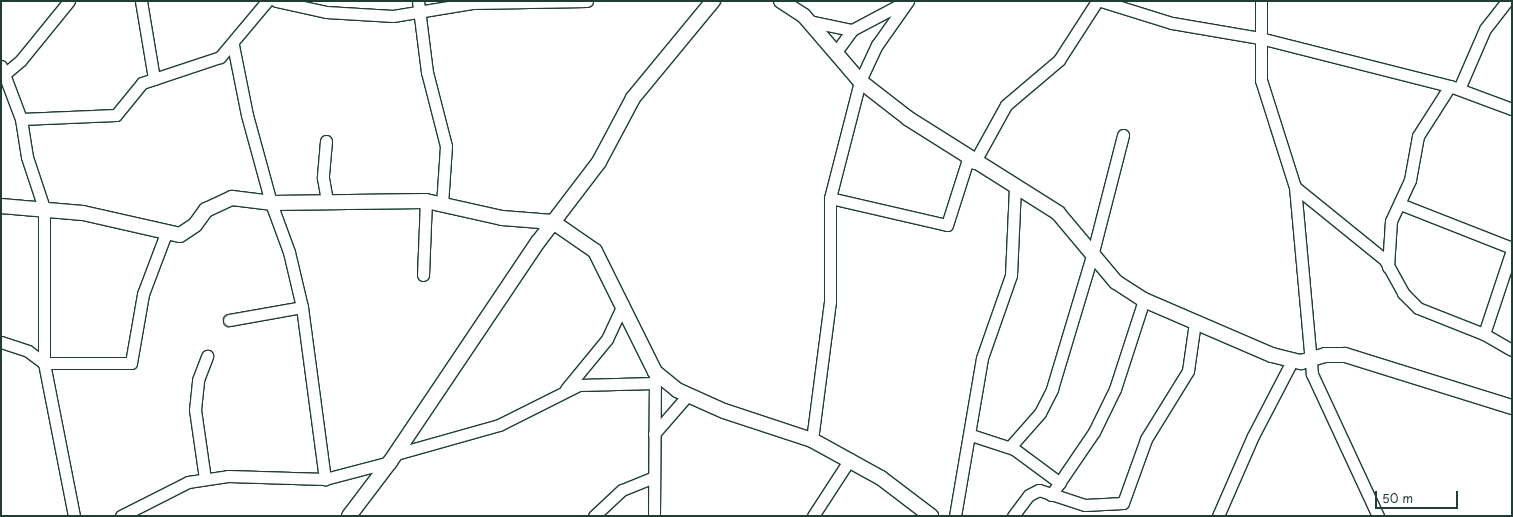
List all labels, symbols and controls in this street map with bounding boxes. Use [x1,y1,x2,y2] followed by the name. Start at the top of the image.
[1377,483,1460,509] scale bar
[1382,489,1413,507] text: 50 m

